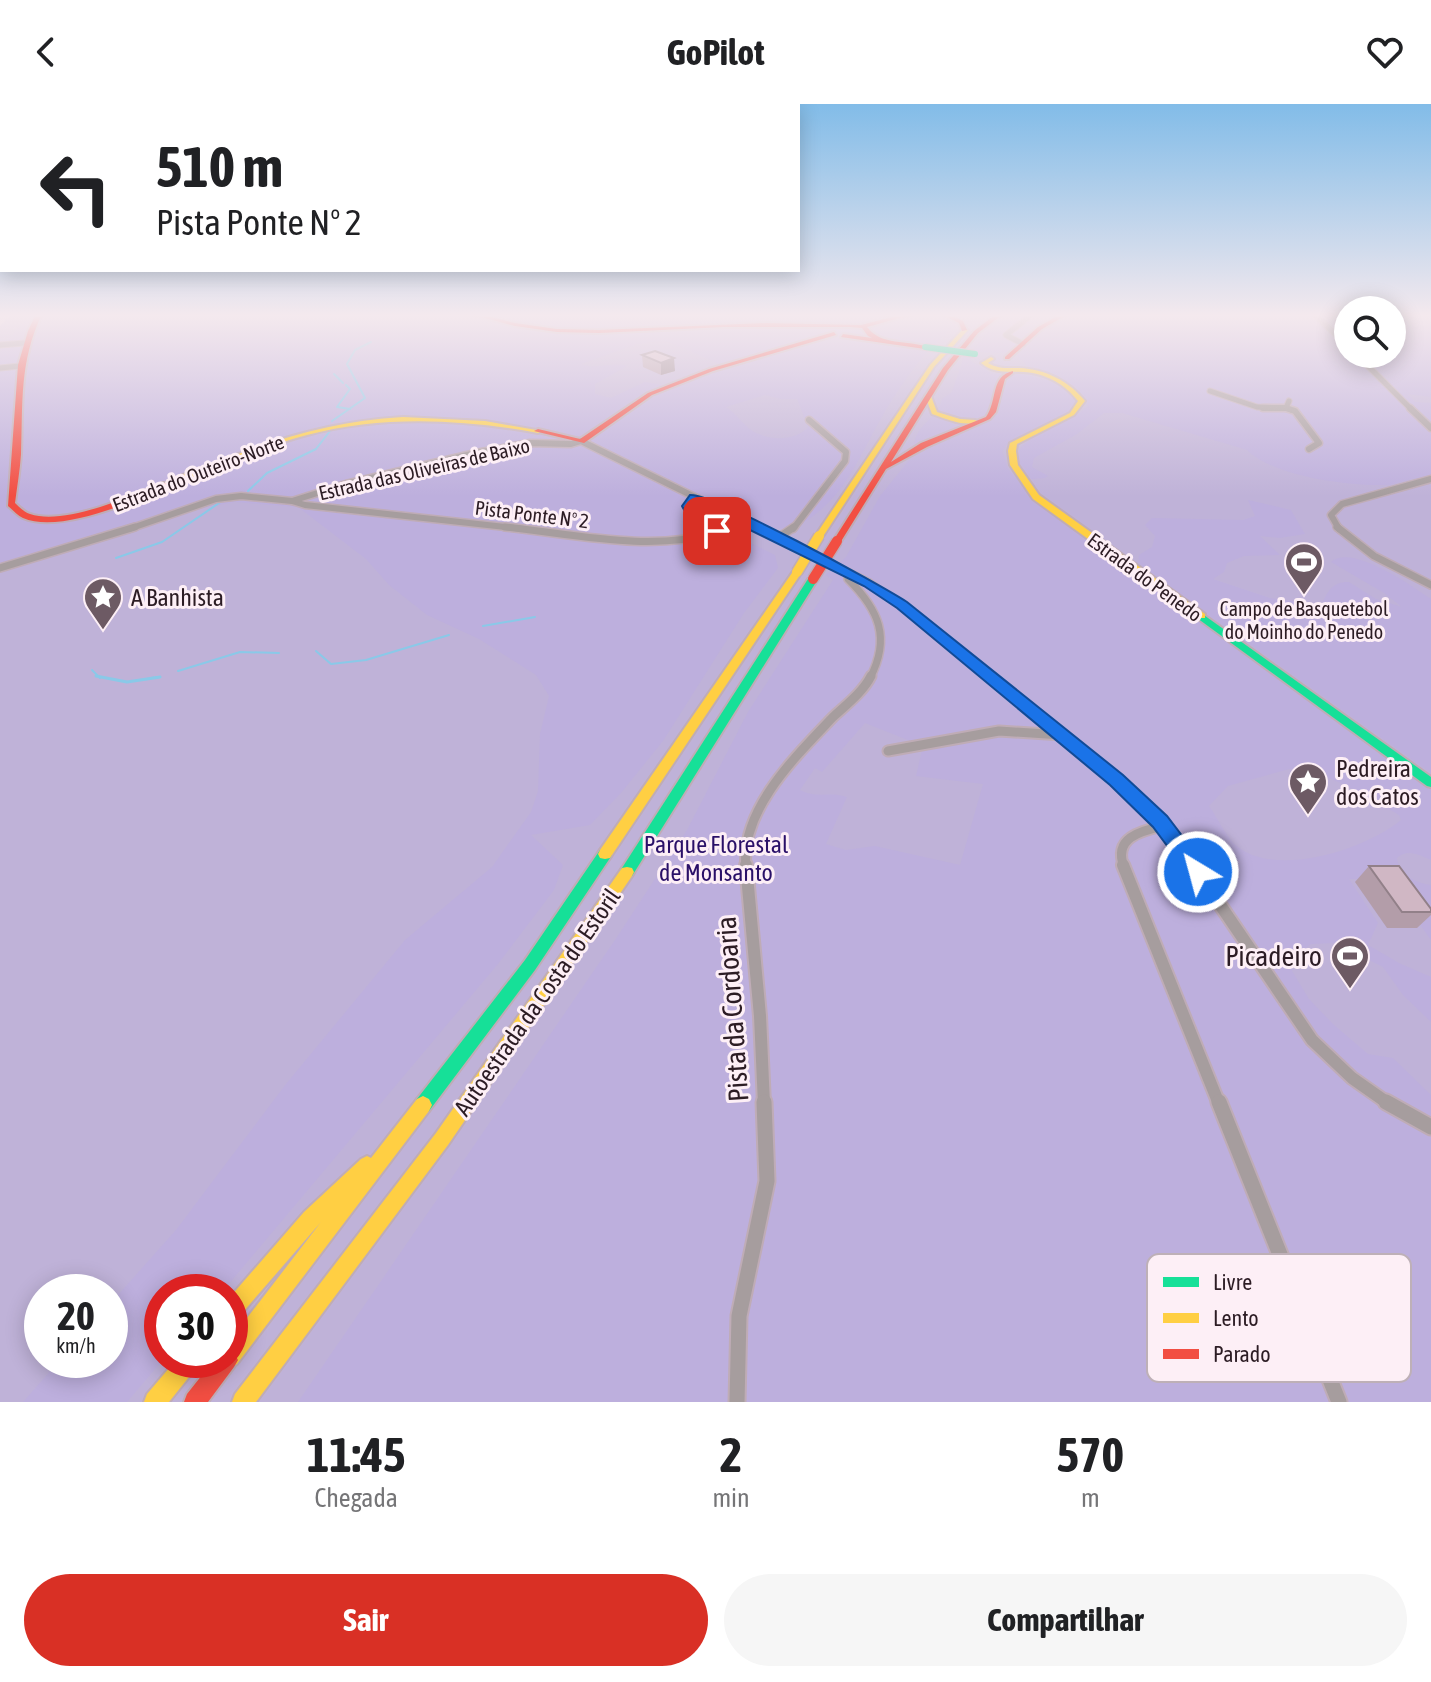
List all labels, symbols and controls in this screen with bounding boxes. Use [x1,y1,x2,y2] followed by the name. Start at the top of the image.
[24,30,68,74] icon: back
[1363,30,1407,74] icon: heart
[666,31,765,73] text: GoPilot
[156,135,283,199] text: 510 m
[24,136,128,240] icon: left
[156,201,362,243] text: Pista Ponte Nº 2
[1334,296,1406,368] map controls
[1334,296,1406,368] button: search
[109,430,287,516] street label: Estrada do Outeiro-Norte
[316,433,532,505] street label: Estrada das Oliveiras de Baixo
[474,496,590,532] street label: Pista Ponte Nº 2
[683,497,751,565] pin
[695,509,739,553] icon: arrive
[1083,528,1207,626] street label: Estrada do Penedo
[1283,541,1325,596] sports icon: Campo de Basquetebol do Moinho do Penedo
[82,576,124,631] place icon: A Banhista
[131,584,224,611] place label: A Banhista
[1220,597,1389,643] place label: Campo de Basquetebol do Moinho do Penedo
[1336,755,1419,810] place label: Pedreira dos Catos
[1287,761,1329,816] place icon: Pedreira dos Catos
[1156,830,1240,914] position arrow
[644,831,789,886] park label: Parque Florestal de Monsanto
[448,883,626,1121] street label: Autoestrada da Costa do Estoril
[710,915,754,1103] street label: Pista da Cordoaria
[1329,935,1371,990] sports icon: Picadeiro
[1225,940,1322,972] place label: Picadeiro
[1147,1254,1411,1382] legend
[1213,1269,1252,1295] text: Livre
[144,1274,248,1378] speed limit sign: 30
[57,1293,95,1338] text: 20
[1213,1305,1259,1331] text: Lento
[56,1334,96,1357] text: km/h
[1213,1341,1271,1367] text: Parado
[307,1427,406,1482] text: 11:45
[720,1427,742,1482] text: 2
[1057,1427,1124,1482] text: 570
[315,1483,398,1513] text: Chegada
[712,1483,750,1513] text: min
[1081,1483,1100,1513] text: m
[24,1574,708,1666] button: Sair
[724,1574,1407,1666] button: Compartilhar

